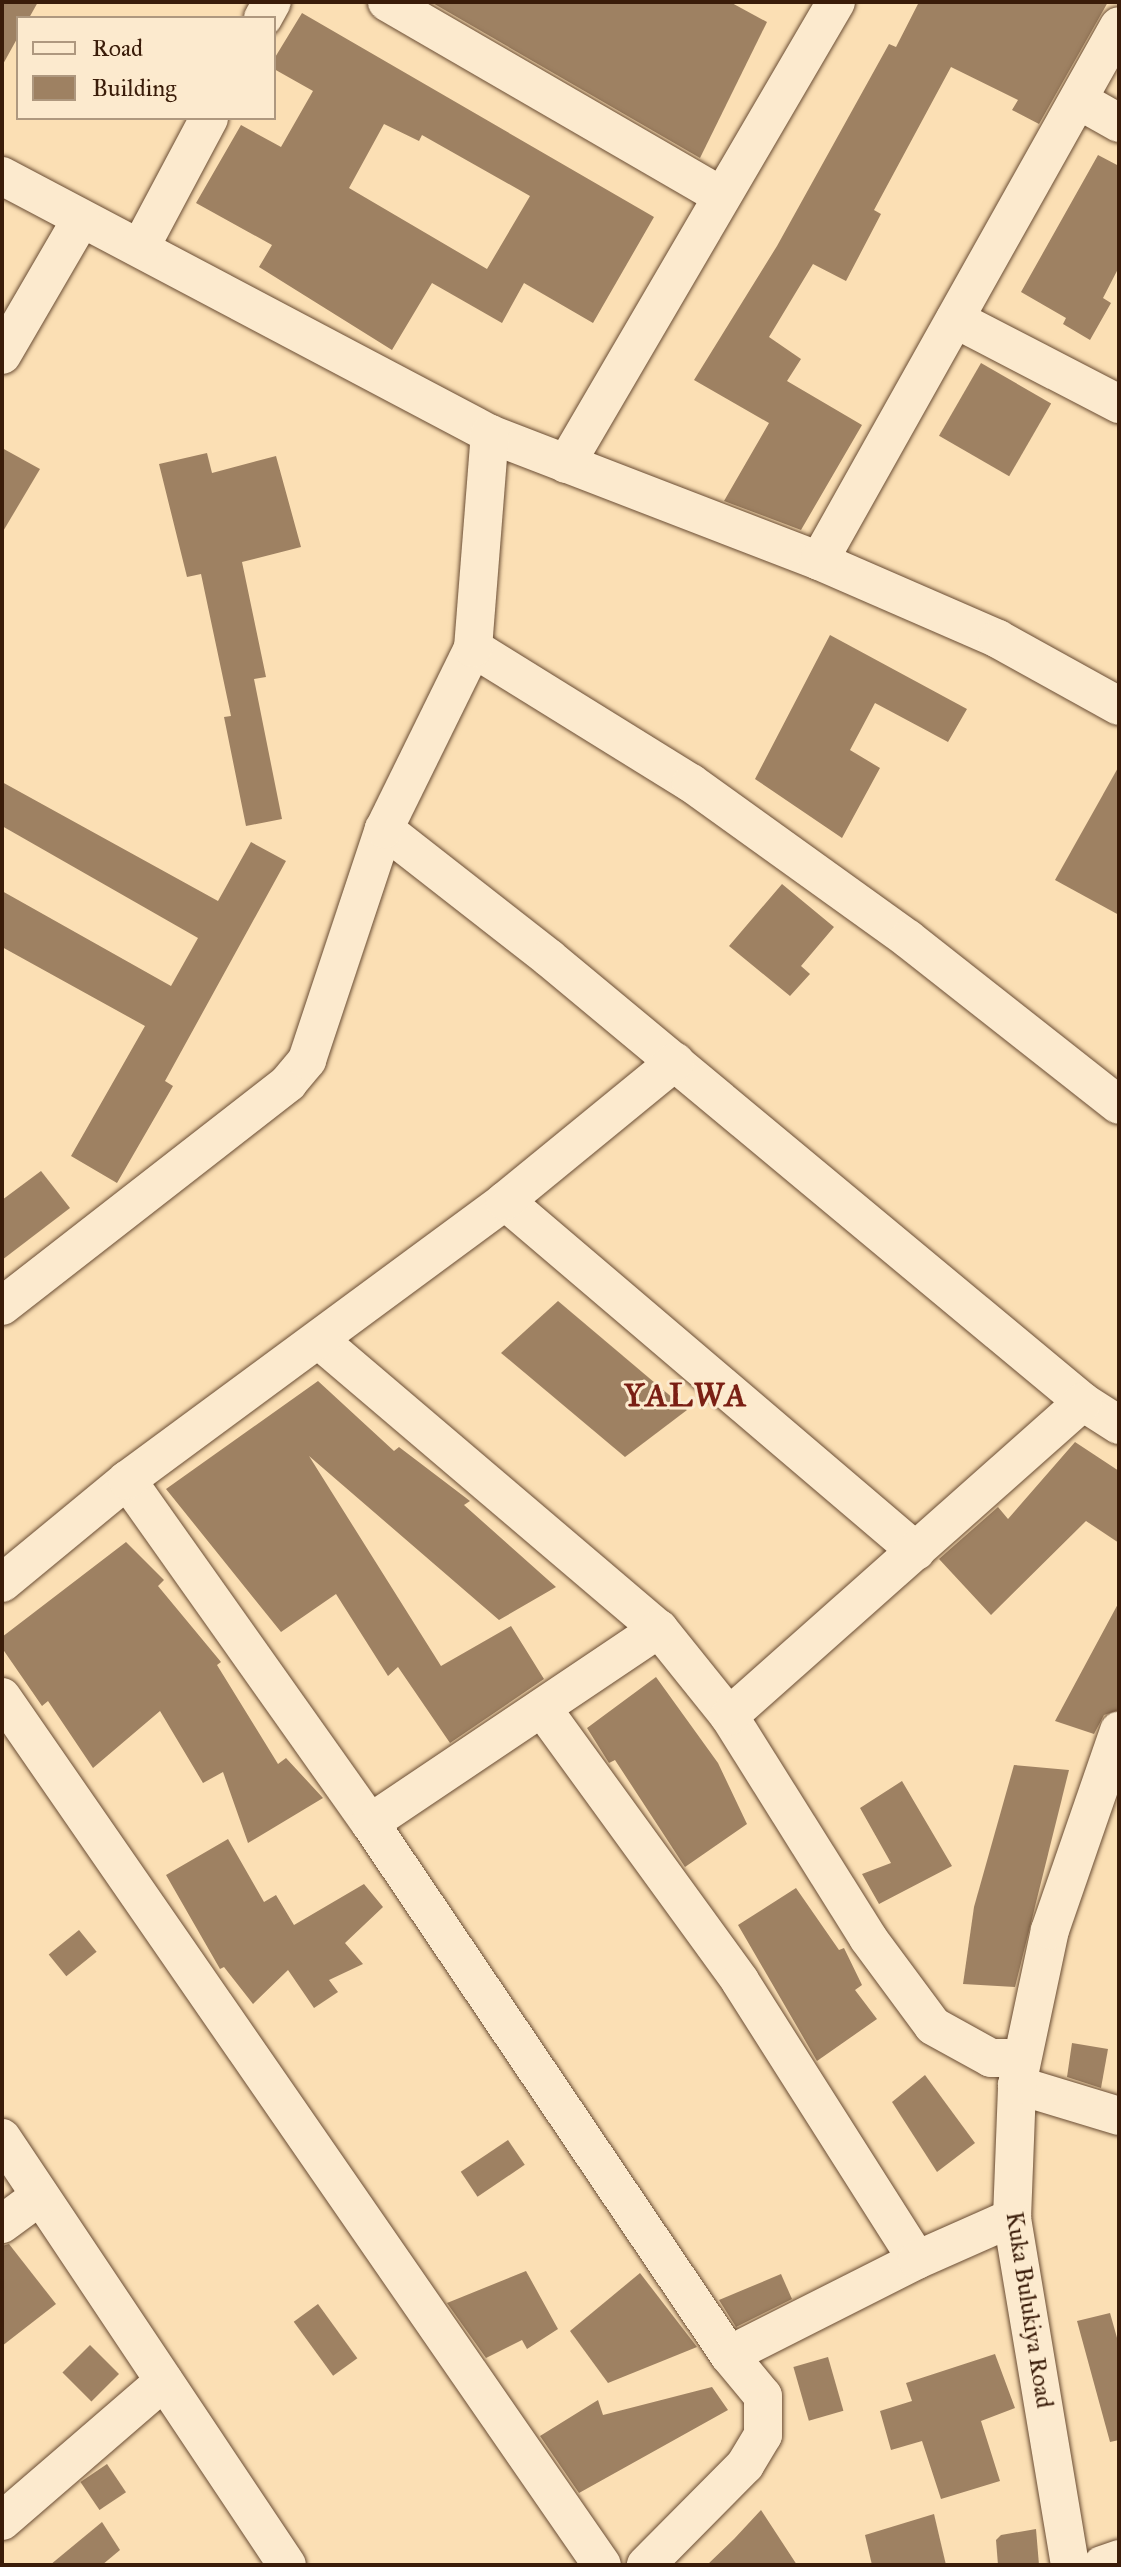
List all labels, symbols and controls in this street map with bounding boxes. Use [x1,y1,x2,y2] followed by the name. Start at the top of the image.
[16,16,276,120] legend
[92,33,143,63] text: Road
[92,73,177,103] text: Building
[624,1377,748,1415] district label: YALWA
[999,2210,1059,2410] street label: Kuka Bulukiya Road

